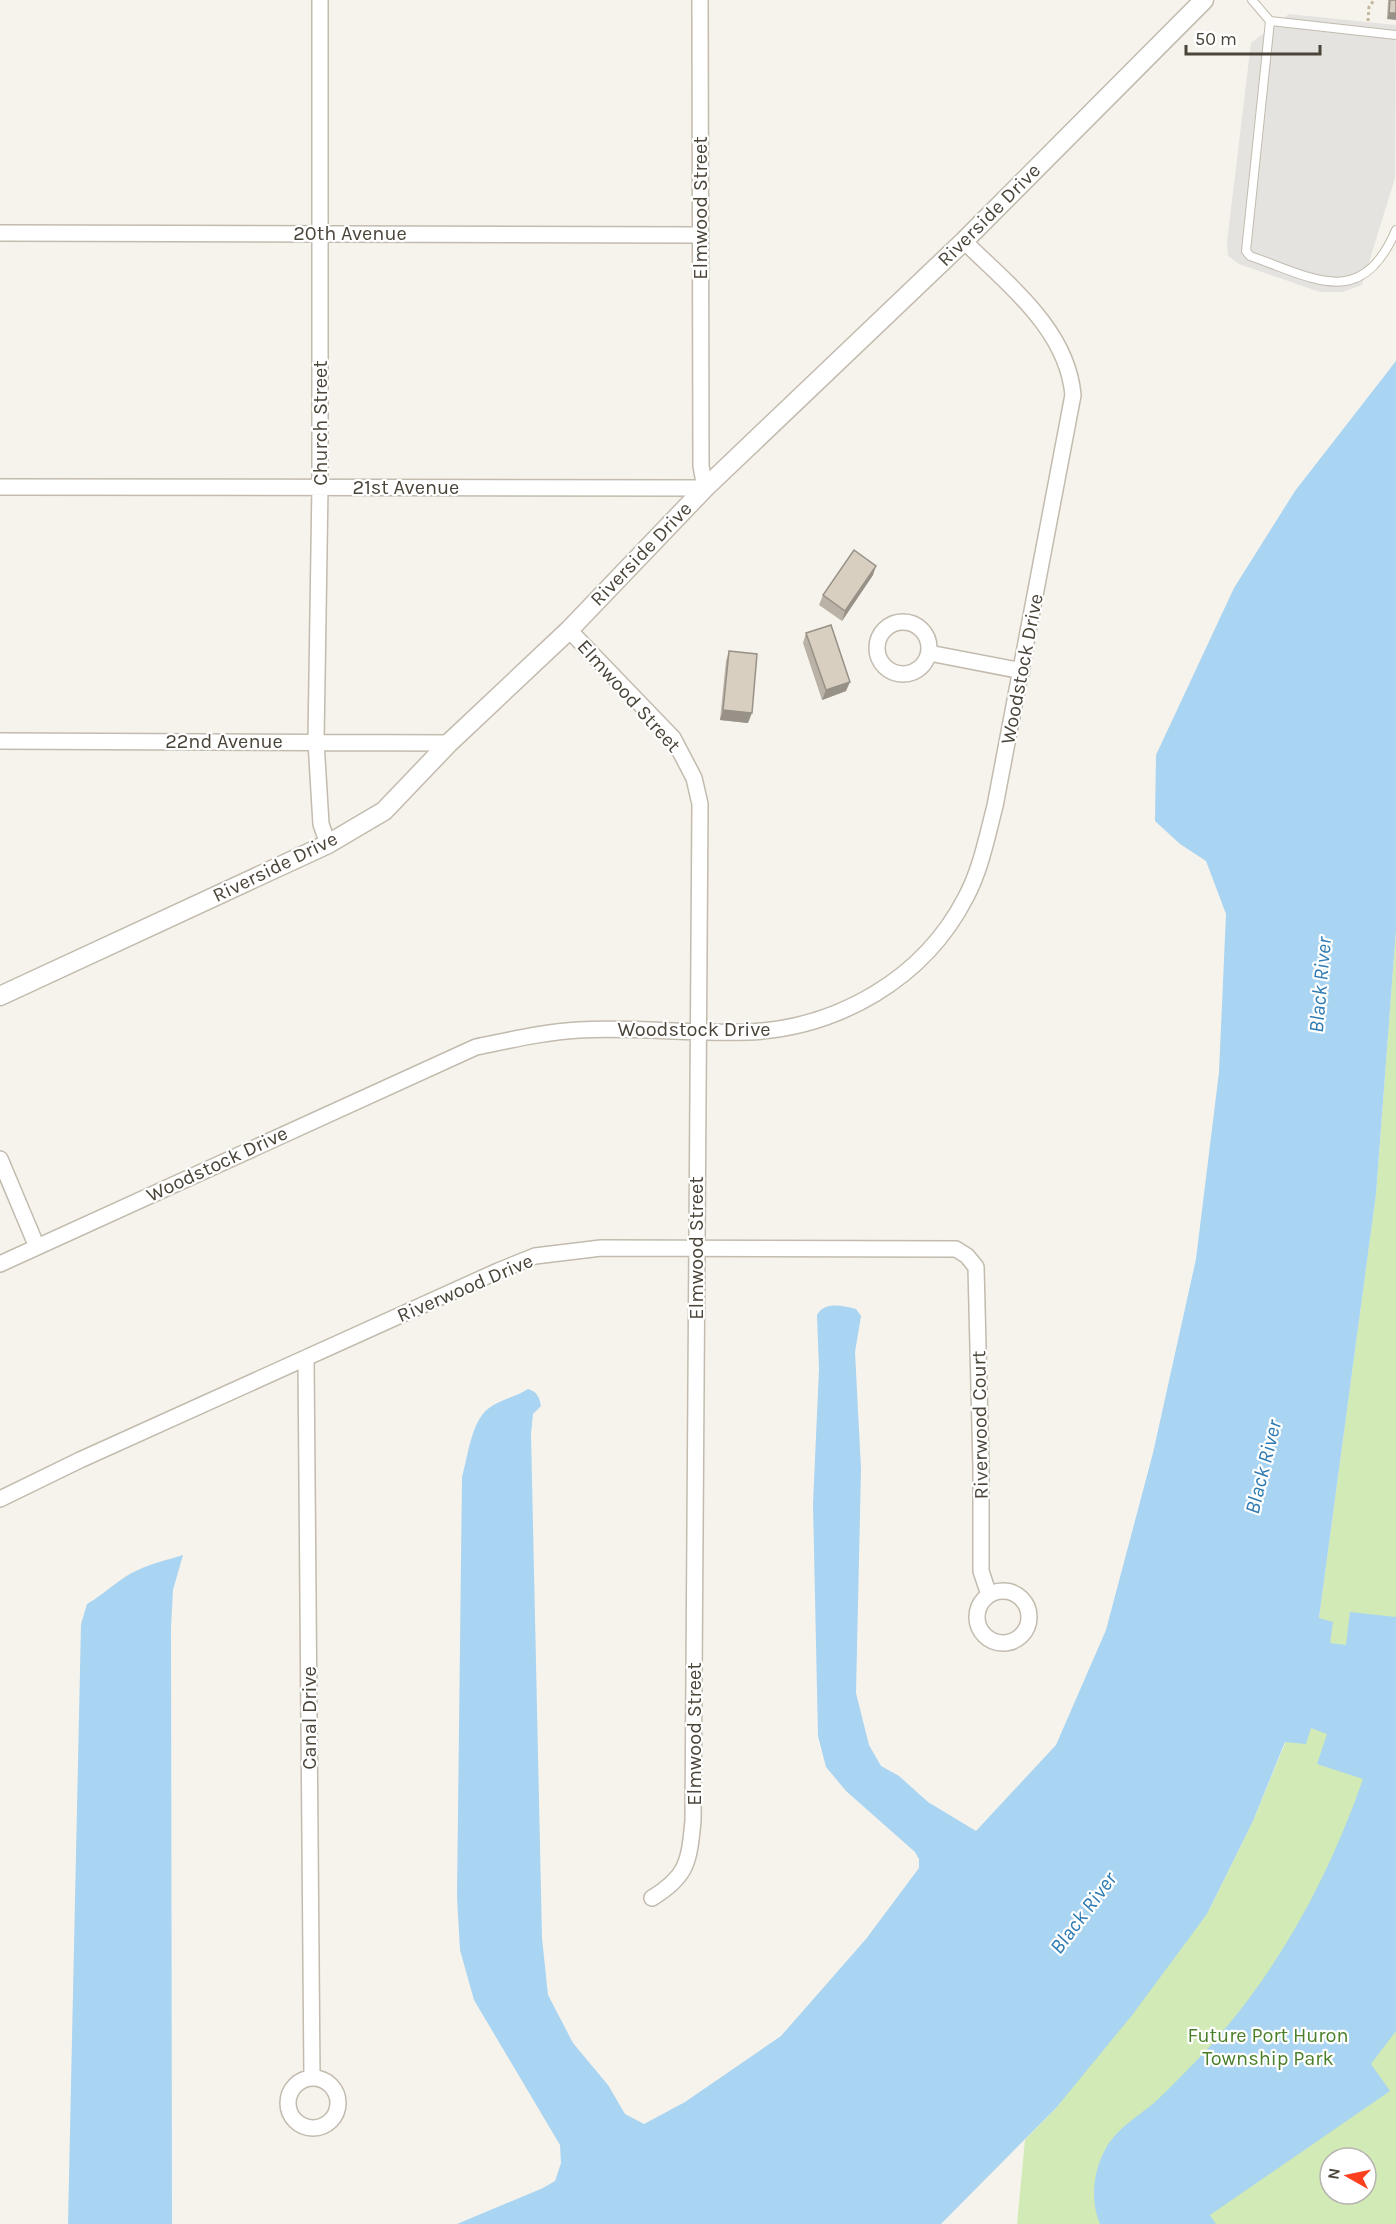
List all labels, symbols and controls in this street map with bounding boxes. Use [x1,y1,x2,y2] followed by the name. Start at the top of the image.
[1186,18,1320,56] scale bar
[1195,28,1237,50] text: 50 m
[689,136,712,280] street label: Elmwood Street
[933,159,1045,271] street label: Riverside Drive
[293,222,407,245] street label: 20th Avenue
[309,360,332,486] street label: Church Street
[353,476,459,499] street label: 21st Avenue
[586,497,696,611] street label: Riverside Drive
[996,592,1048,746] street label: Woodstock Drive
[572,635,686,757] street label: Elmwood Street
[165,730,283,753] street label: 22nd Avenue
[209,827,341,907] street label: Riverside Drive
[1304,935,1336,1034] water label: Black River
[618,1018,770,1041] street label: Woodstock Drive
[143,1121,291,1207] street label: Woodstock Drive
[685,1176,708,1320] street label: Elmwood Street
[394,1249,536,1327] street label: Riverwood Drive
[967,1350,993,1500] street label: Riverwood Court
[1240,1417,1286,1517] water label: Black River
[683,1662,706,1806] street label: Elmwood Street
[298,1666,321,1770] street label: Canal Drive
[1044,1867,1122,1959] water label: Black River
[1187,2024,1349,2070] park label: Future Port Huron Township Park
[1318,2146,1378,2206] north arrow
[1323,2167,1344,2181] text: N

